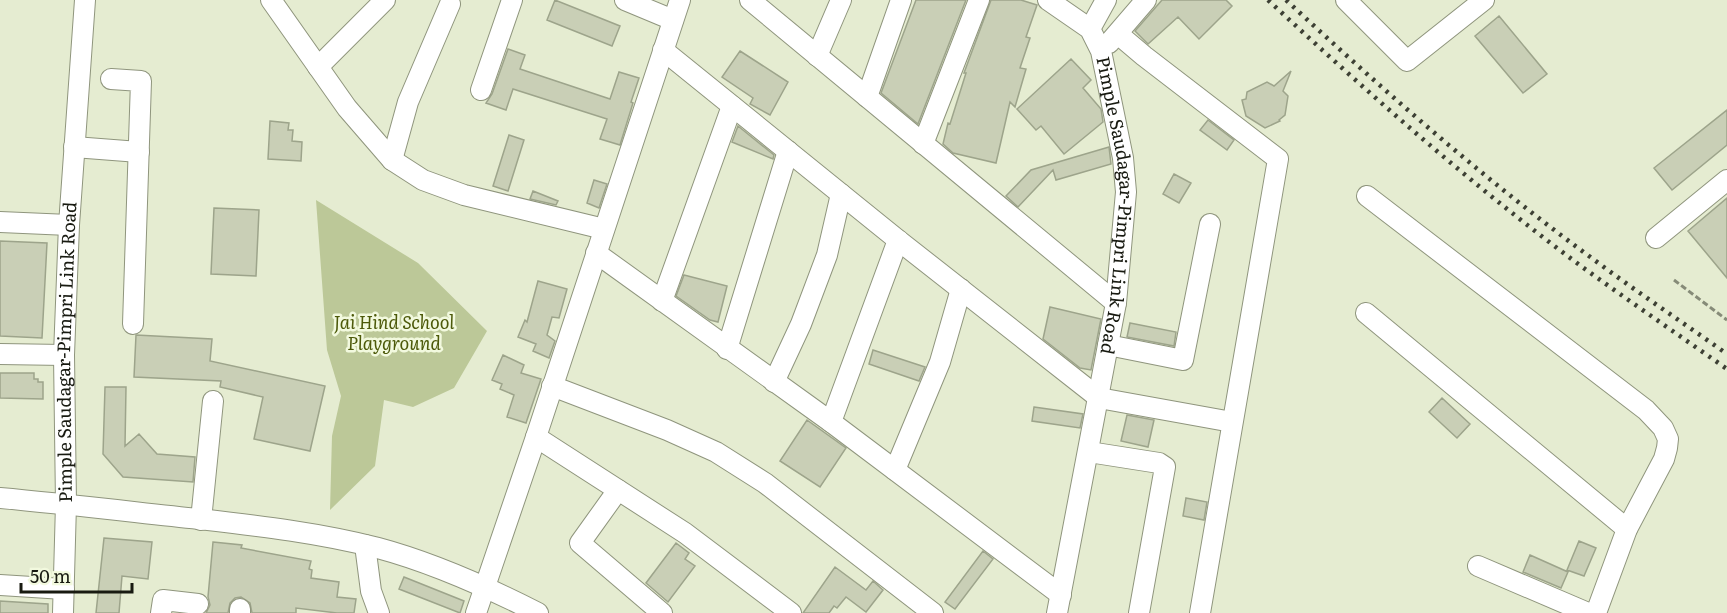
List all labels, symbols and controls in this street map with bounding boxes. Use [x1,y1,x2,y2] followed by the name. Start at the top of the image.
[1090,54,1141,357] street label: Pimple Saudagar-Pimpri Link Road
[49,201,83,503] street label: Pimple Saudagar-Pimpri Link Road
[334,308,455,356] park label: Jai Hind School Playground
[21,556,132,594] scale bar
[30,562,71,589] text: 50 m

